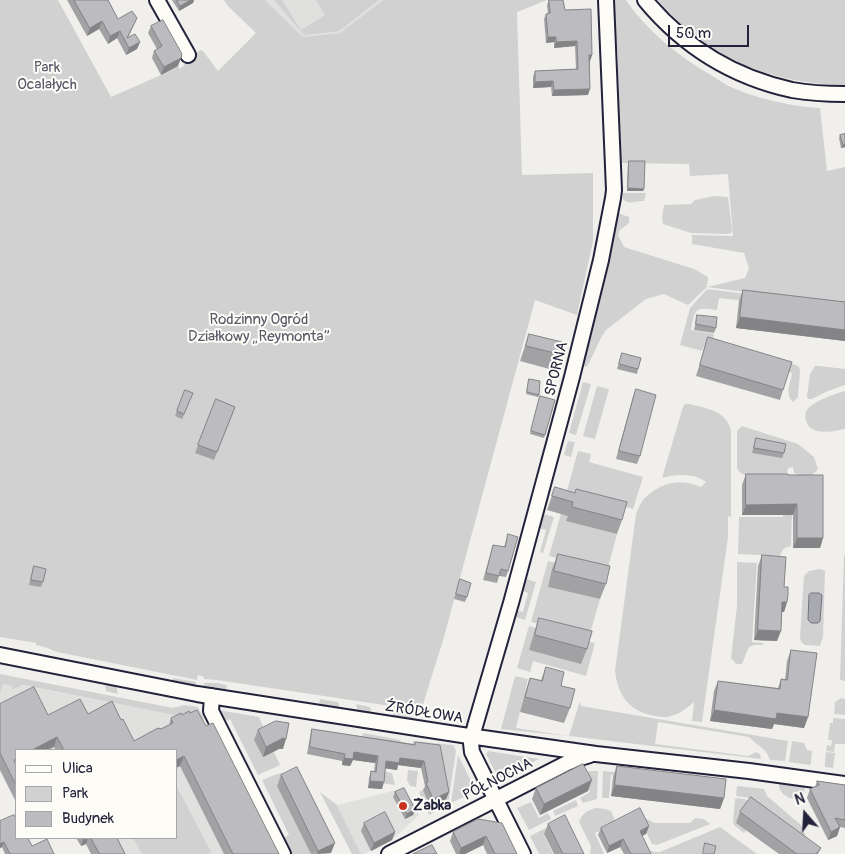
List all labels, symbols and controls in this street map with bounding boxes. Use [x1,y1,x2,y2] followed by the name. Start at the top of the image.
[670,15,751,47] scale bar
[676,24,711,43] text: 50 m
[17,59,77,94] park label: Park Ocalałych
[188,311,330,346] park label: Rodzinny Ogród Działkowy „Reymonta”
[542,340,572,398] street label: SPORNA
[384,698,464,728] street label: ŹRÓDŁOWA
[15,749,178,839] legend
[460,755,536,805] street label: PÓŁNOCNA
[62,759,93,778] text: Ulica
[62,784,88,803] text: Park
[780,789,830,839] north arrow
[793,790,807,809] text: N
[413,797,451,815] place label: Żabka
[397,800,409,812] marker: Żabka
[62,809,114,828] text: Budynek

